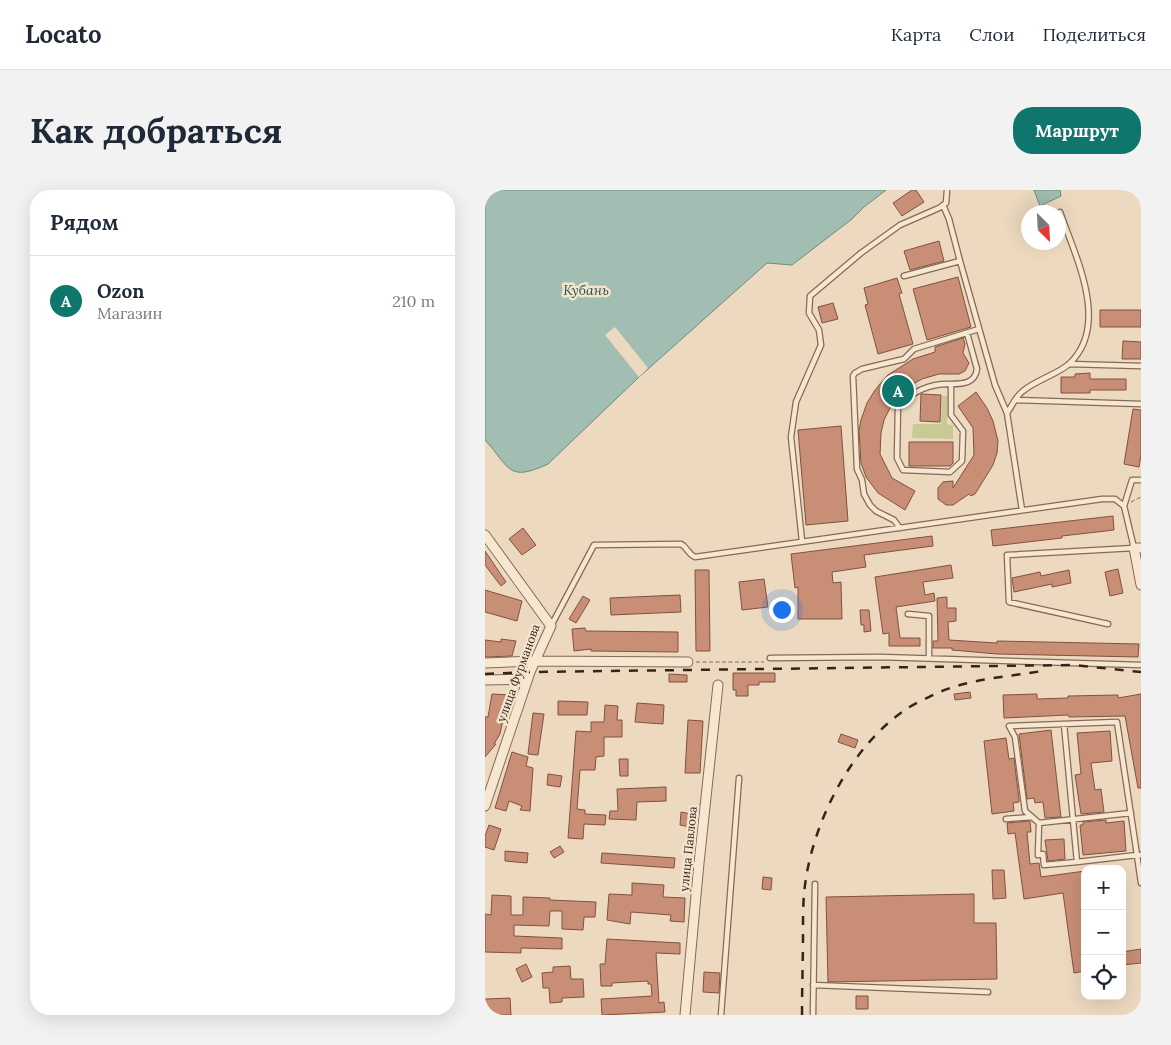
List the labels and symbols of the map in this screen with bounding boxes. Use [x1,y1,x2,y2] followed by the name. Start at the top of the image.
[1021,205,1066,250] north arrow
[563,281,609,299] water label: Кубань
[882,372,914,410] pin: A
[769,597,795,623] your location
[493,622,543,724] street label: улица Фурманова
[676,806,700,892] street label: улица Павлова

